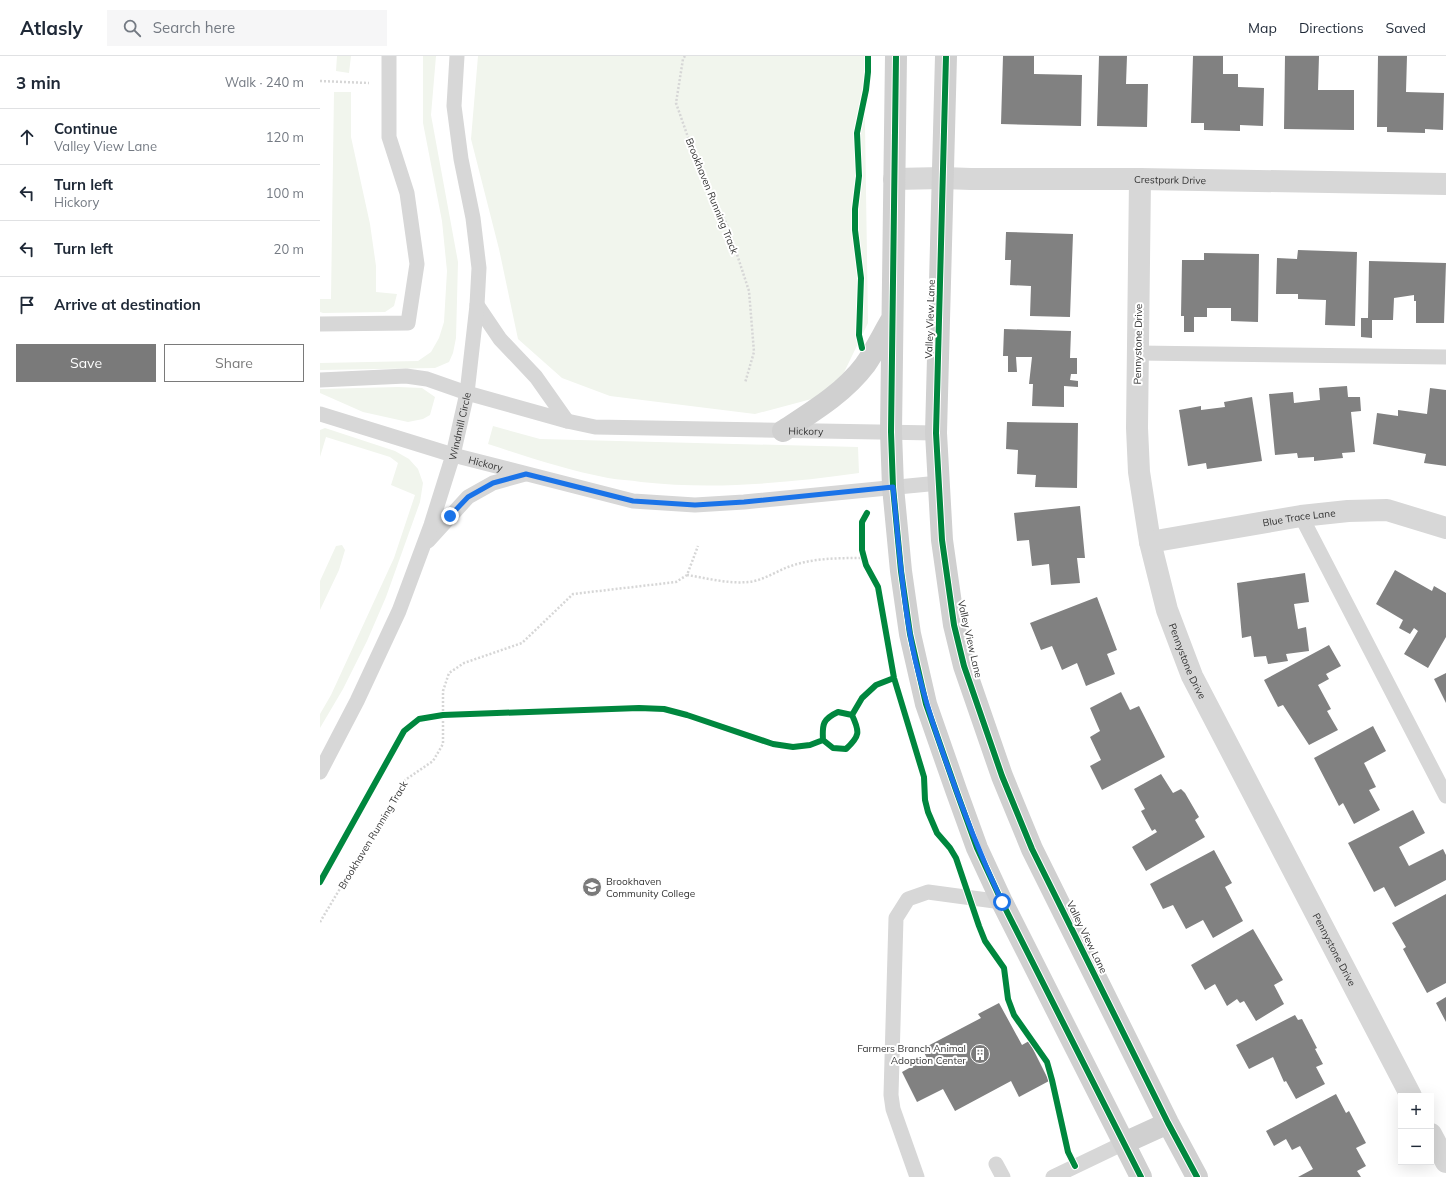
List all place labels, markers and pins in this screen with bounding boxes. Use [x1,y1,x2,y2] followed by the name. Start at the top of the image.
[606,875,695,900] place label: Brookhaven Community College
[581,876,603,898] school or university icon: Brookhaven Community College
[857,1042,966,1067] place label: Farmers Branch Animal Adoption Center
[969,1043,991,1065] building icon: Farmers Branch Animal Adoption Center

